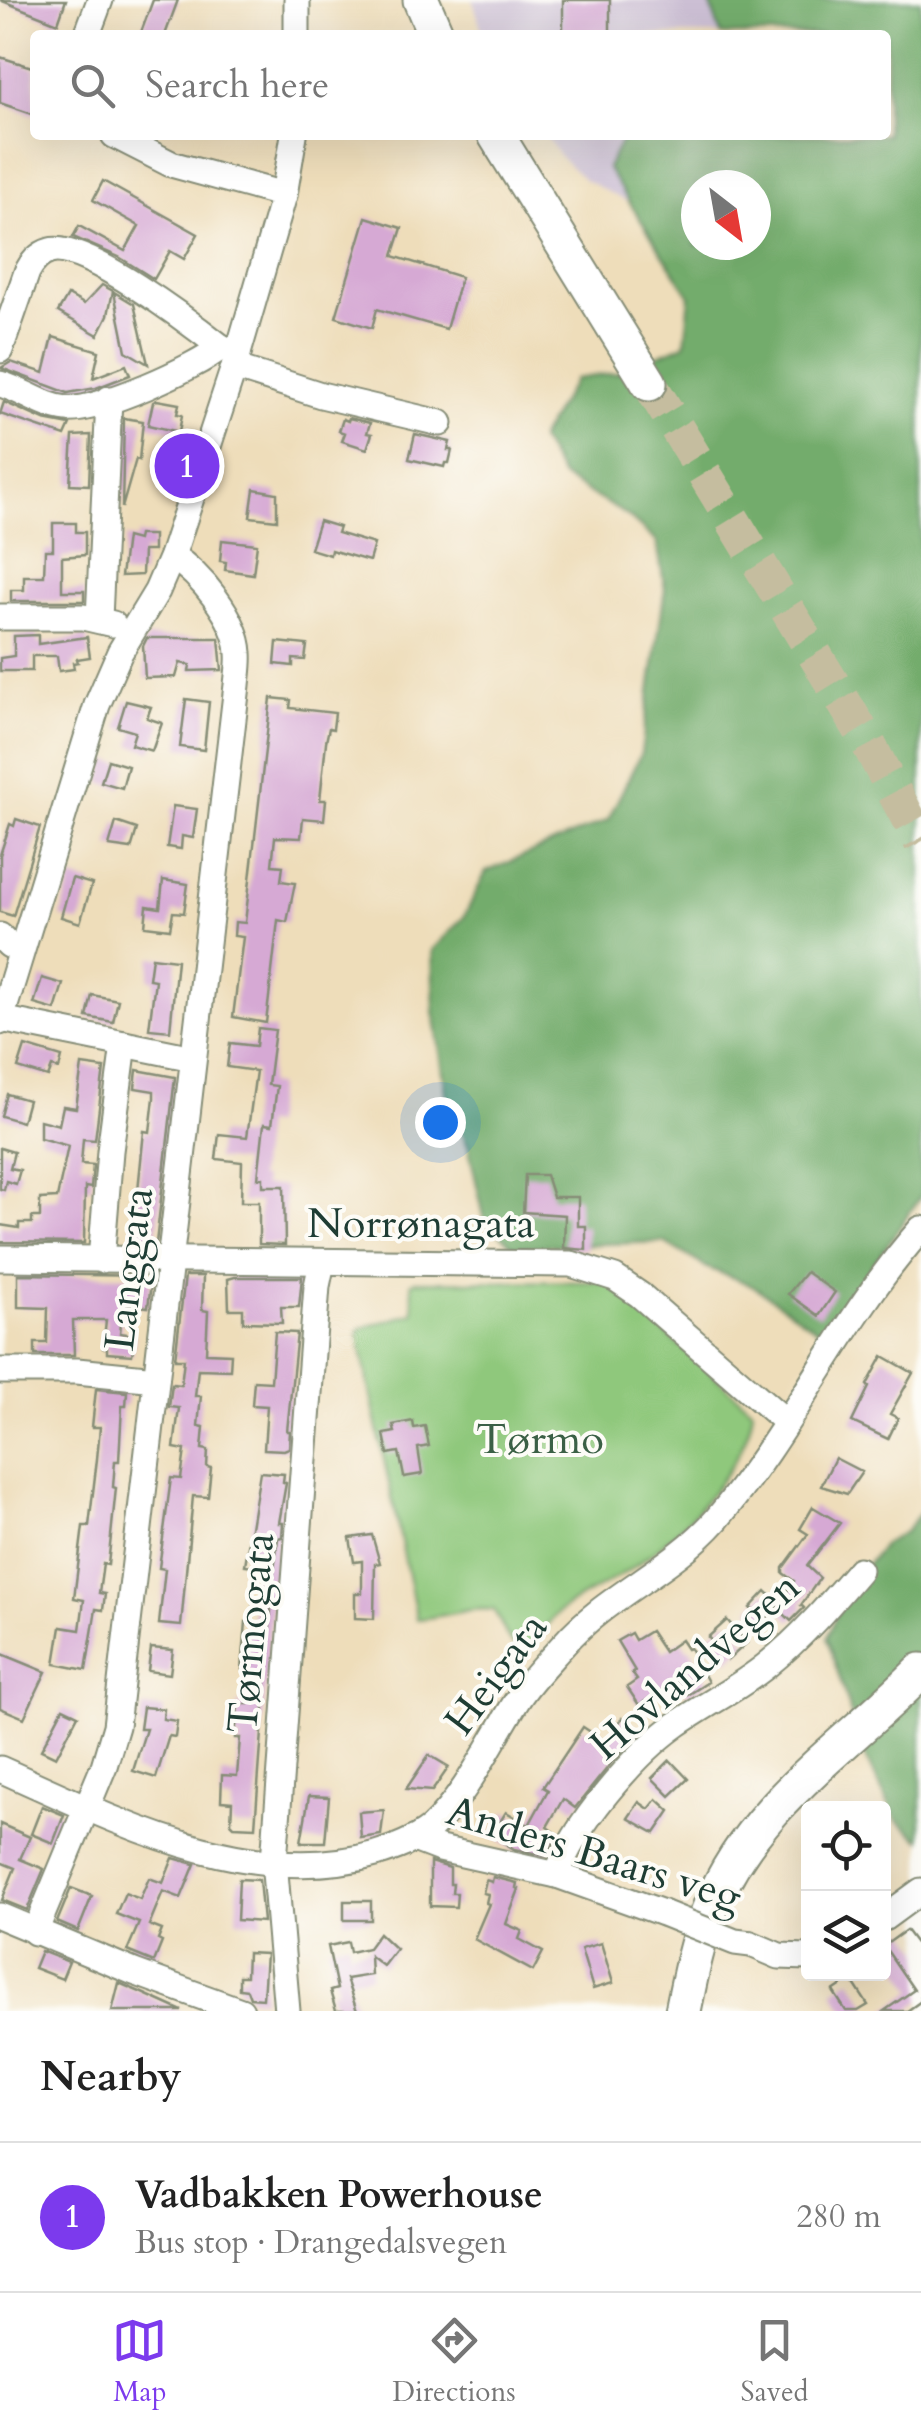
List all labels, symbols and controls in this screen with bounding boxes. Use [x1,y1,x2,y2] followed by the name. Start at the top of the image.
[30,30,891,140] search box
[65,58,120,113] icon: search
[145,59,329,111] text: Search here
[681,170,771,260] north arrow
[154,428,220,504] pin: 1
[415,1097,466,1148] your location
[91,1184,167,1354] street label: Langgata
[307,1195,535,1252] street label: Norrønagata
[476,1411,604,1468] park label: Tørmo
[214,1530,288,1736] street label: Tørmogata
[578,1559,812,1773] street label: Hovlandvegen
[431,1601,561,1747] street label: Heigata
[440,1782,749,1926] street label: Anders Baars veg
[801,1801,891,1981] map controls
[801,1801,891,1891] button: locate
[801,1891,891,1981] button: layers
[40,2048,182,2105] text: Nearby
[135,2169,543,2221] text: Vadbakken Powerhouse
[64,2195,81,2239] text: 1
[796,2195,881,2239] text: 280 m
[135,2221,507,2265] text: Bus stop · Drangedalsvegen
[112,2313,167,2411] tab: Map
[392,2313,516,2411] tab: Directions
[741,2313,809,2411] tab: Saved

